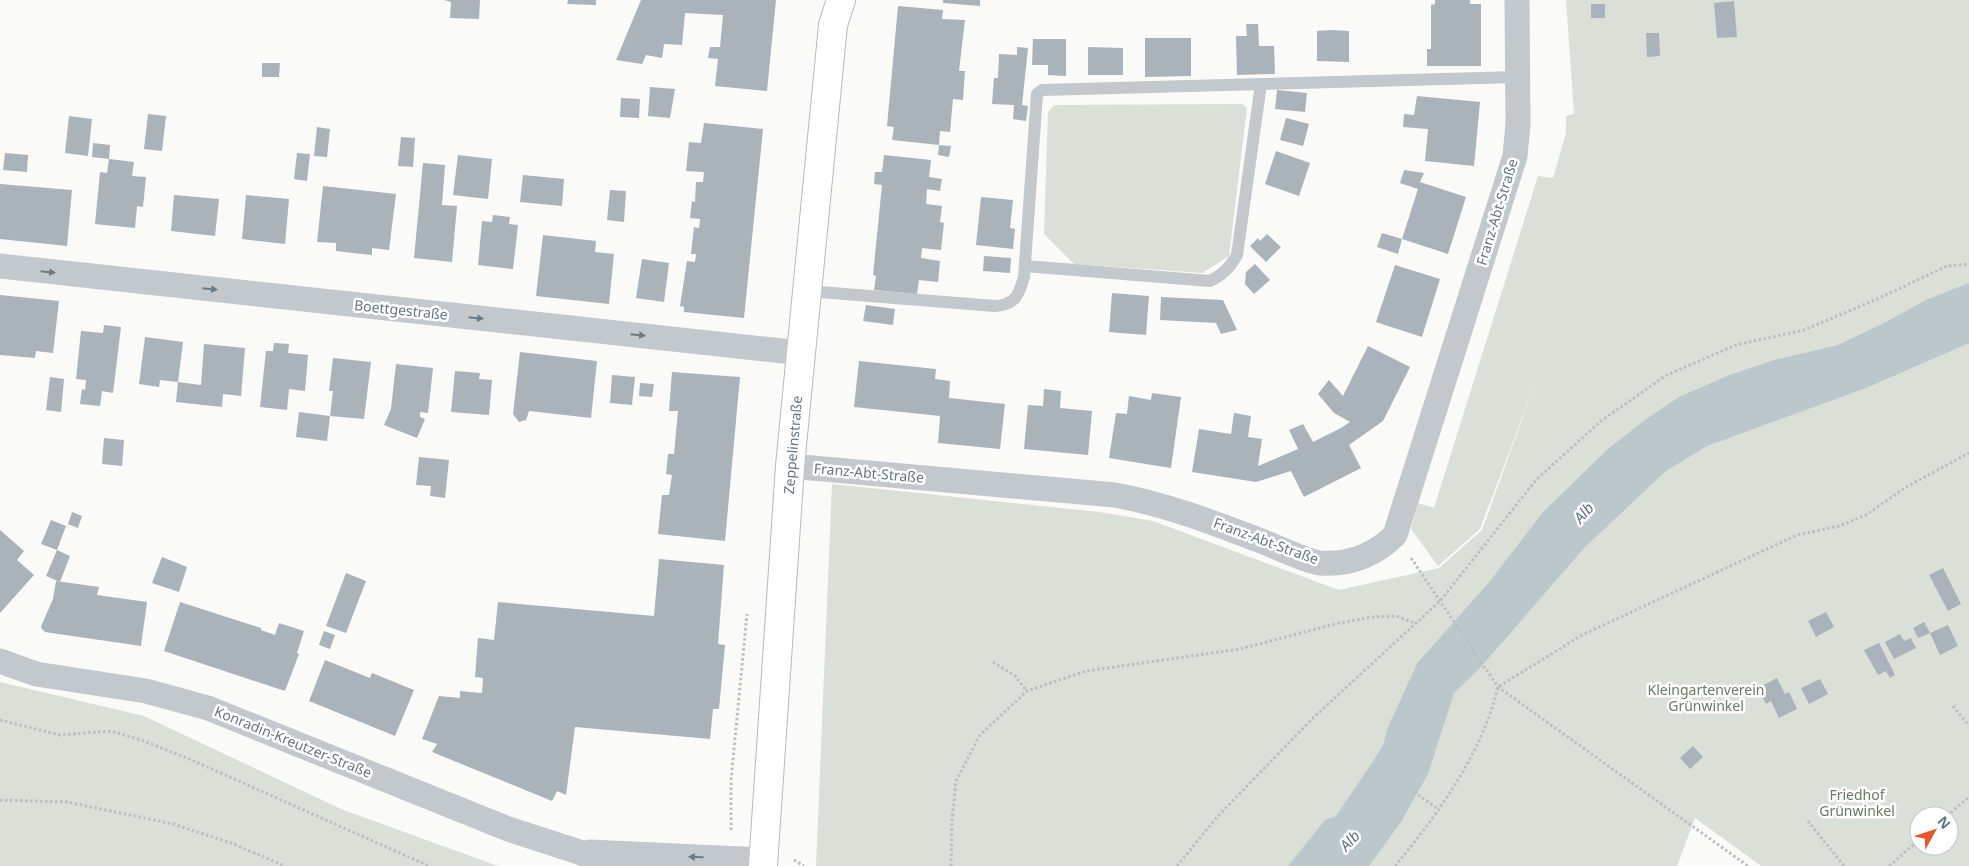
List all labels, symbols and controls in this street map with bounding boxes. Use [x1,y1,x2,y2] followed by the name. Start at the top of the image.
[1471,156,1522,267] street label: Franz-Abt-Straße
[41,268,57,276] one-way arrow
[202,285,218,293] one-way arrow
[353,295,449,324] street label: Boettgestraße
[468,314,484,322] one-way arrow
[630,332,646,340] one-way arrow
[779,395,806,495] street label: Zeppelinstraße
[813,458,925,487] street label: Franz-Abt-Straße
[1568,498,1598,528] water label: Alb
[1211,513,1321,568] street label: Franz-Abt-Straße
[1648,680,1764,715] park label: Kleingartenverein Grünwinkel
[212,701,375,782] street label: Konradin-Kreutzer-Straße
[1819,785,1895,820] park label: Friedhof Grünwinkel
[1909,806,1959,856] north arrow
[1933,812,1955,833] text: N
[1334,826,1364,856] water label: Alb
[688,852,704,860] one-way arrow

